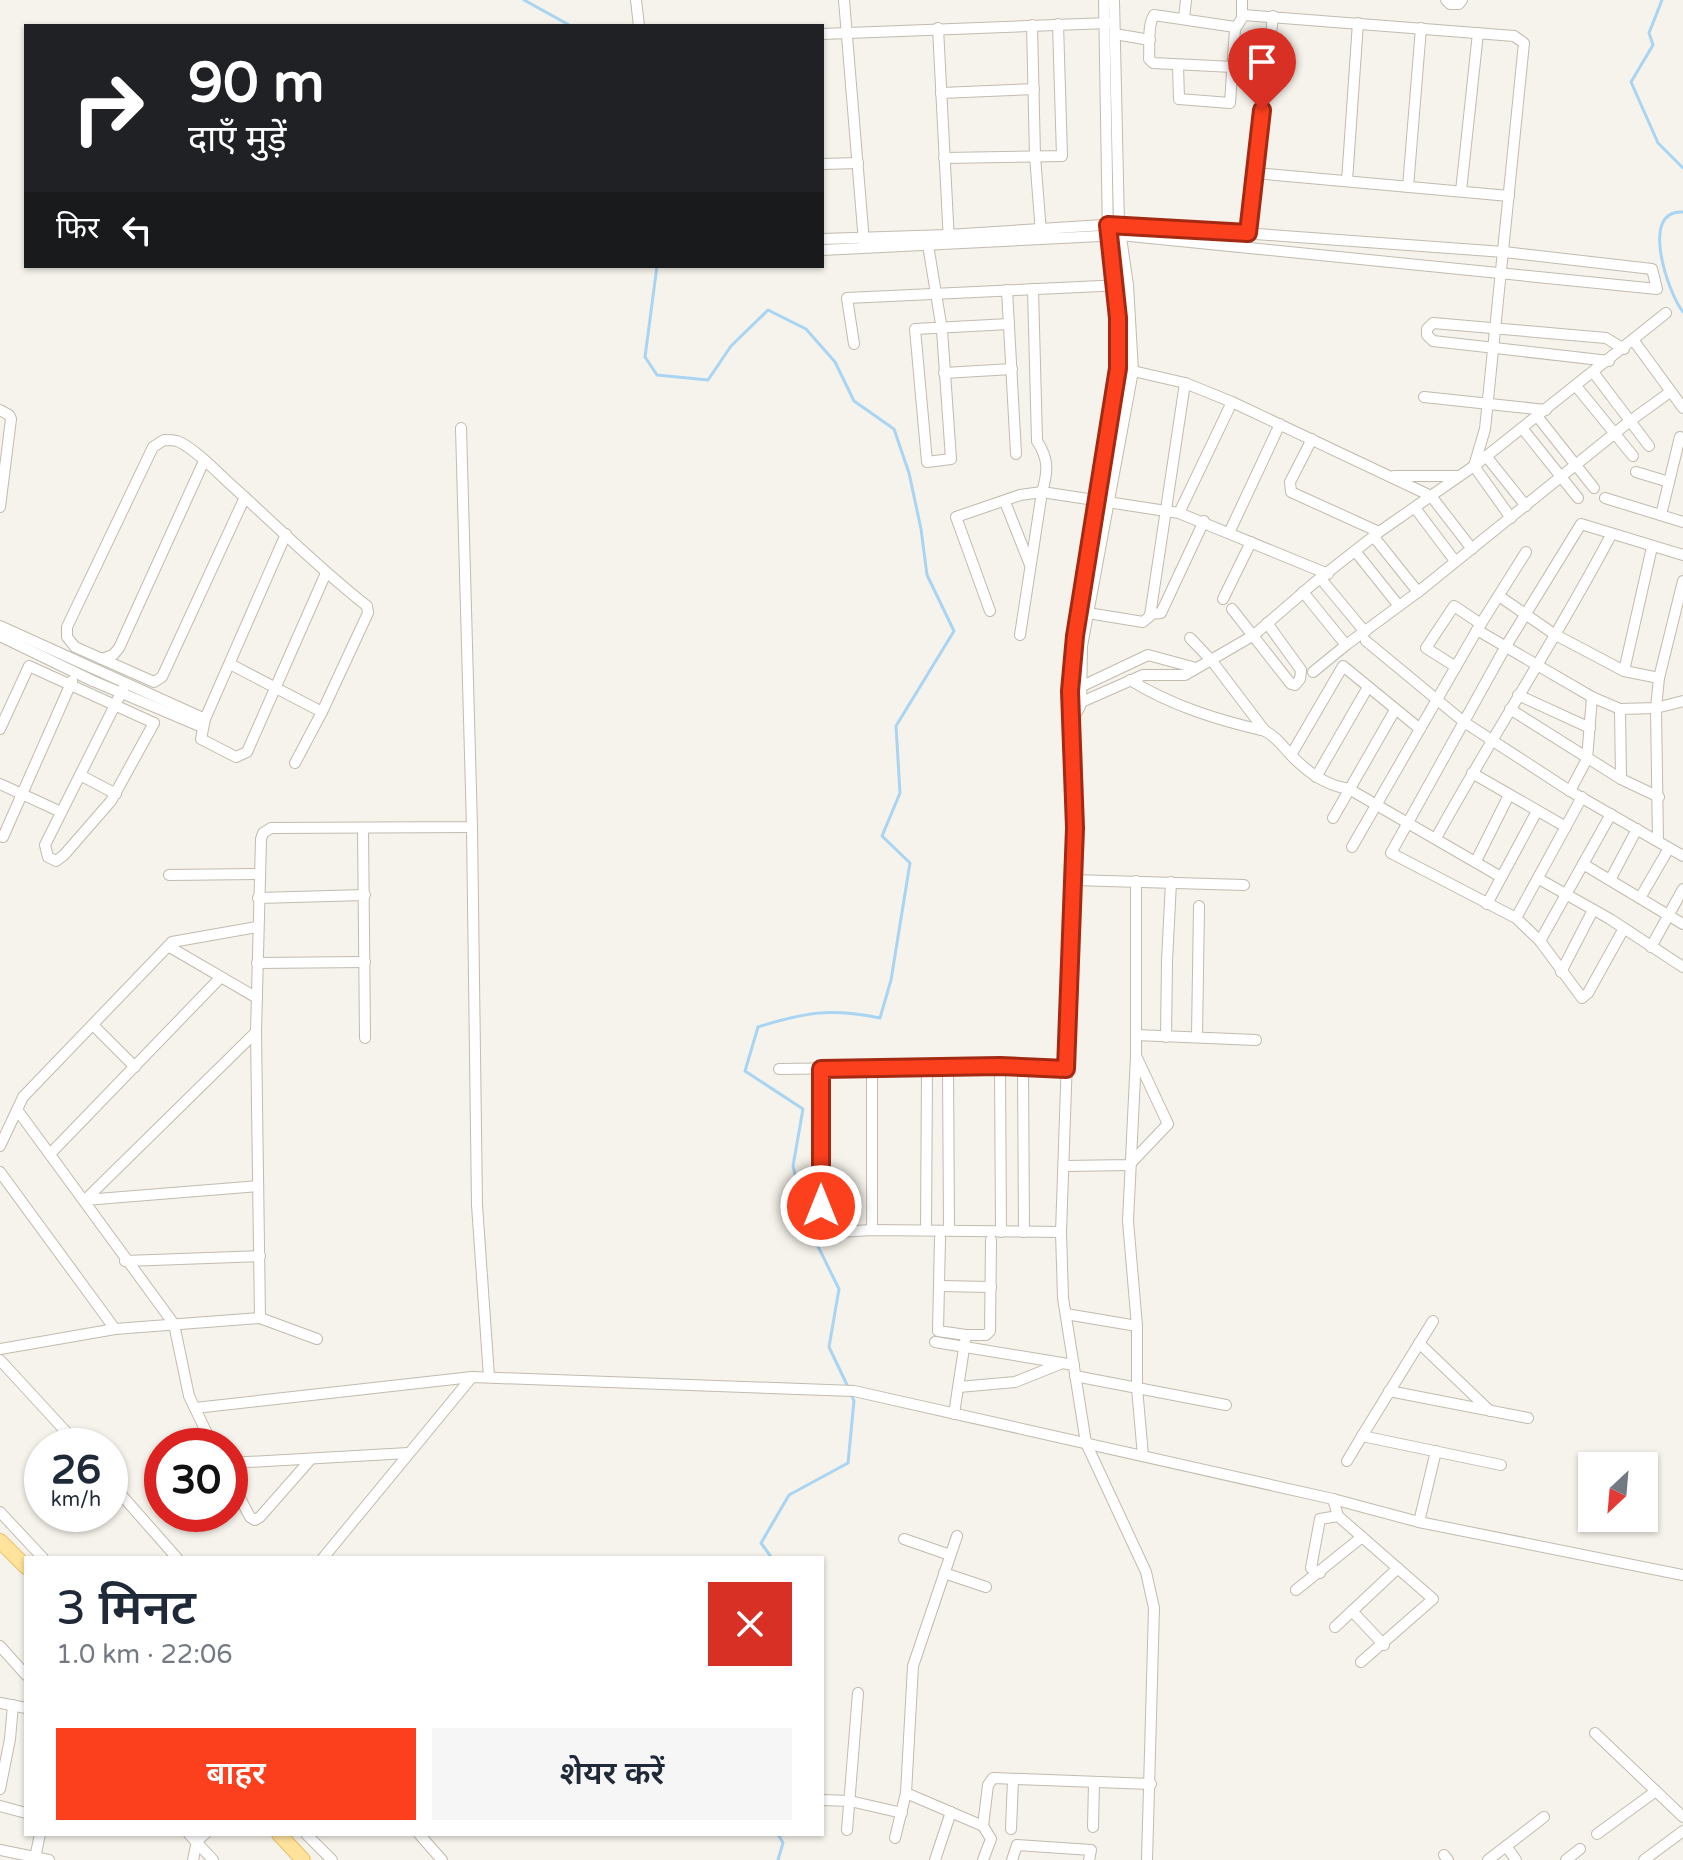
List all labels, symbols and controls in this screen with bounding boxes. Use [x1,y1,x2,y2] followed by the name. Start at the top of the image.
[1228,28,1296,110] pin
[1240,40,1284,84] icon: arrive
[188,50,324,117] text: 90 m
[56,56,160,160] icon: right
[188,118,287,161] text: दाएँ मुड़ें
[115,208,159,252] icon: left
[56,210,99,247] text: फिर
[779,1164,863,1248] position arrow
[144,1428,248,1532] speed limit sign: 30
[51,1446,101,1494] text: 26
[1578,1452,1658,1532] north arrow
[1578,1452,1658,1532] map controls
[51,1488,101,1512] text: km/h
[56,1580,196,1638] text: 3 मिनट
[708,1582,792,1666] button: close
[56,1639,233,1670] text: 1.0 km · 22:06
[56,1728,416,1820] button: बाहर
[432,1728,792,1820] button: शेयर करें

